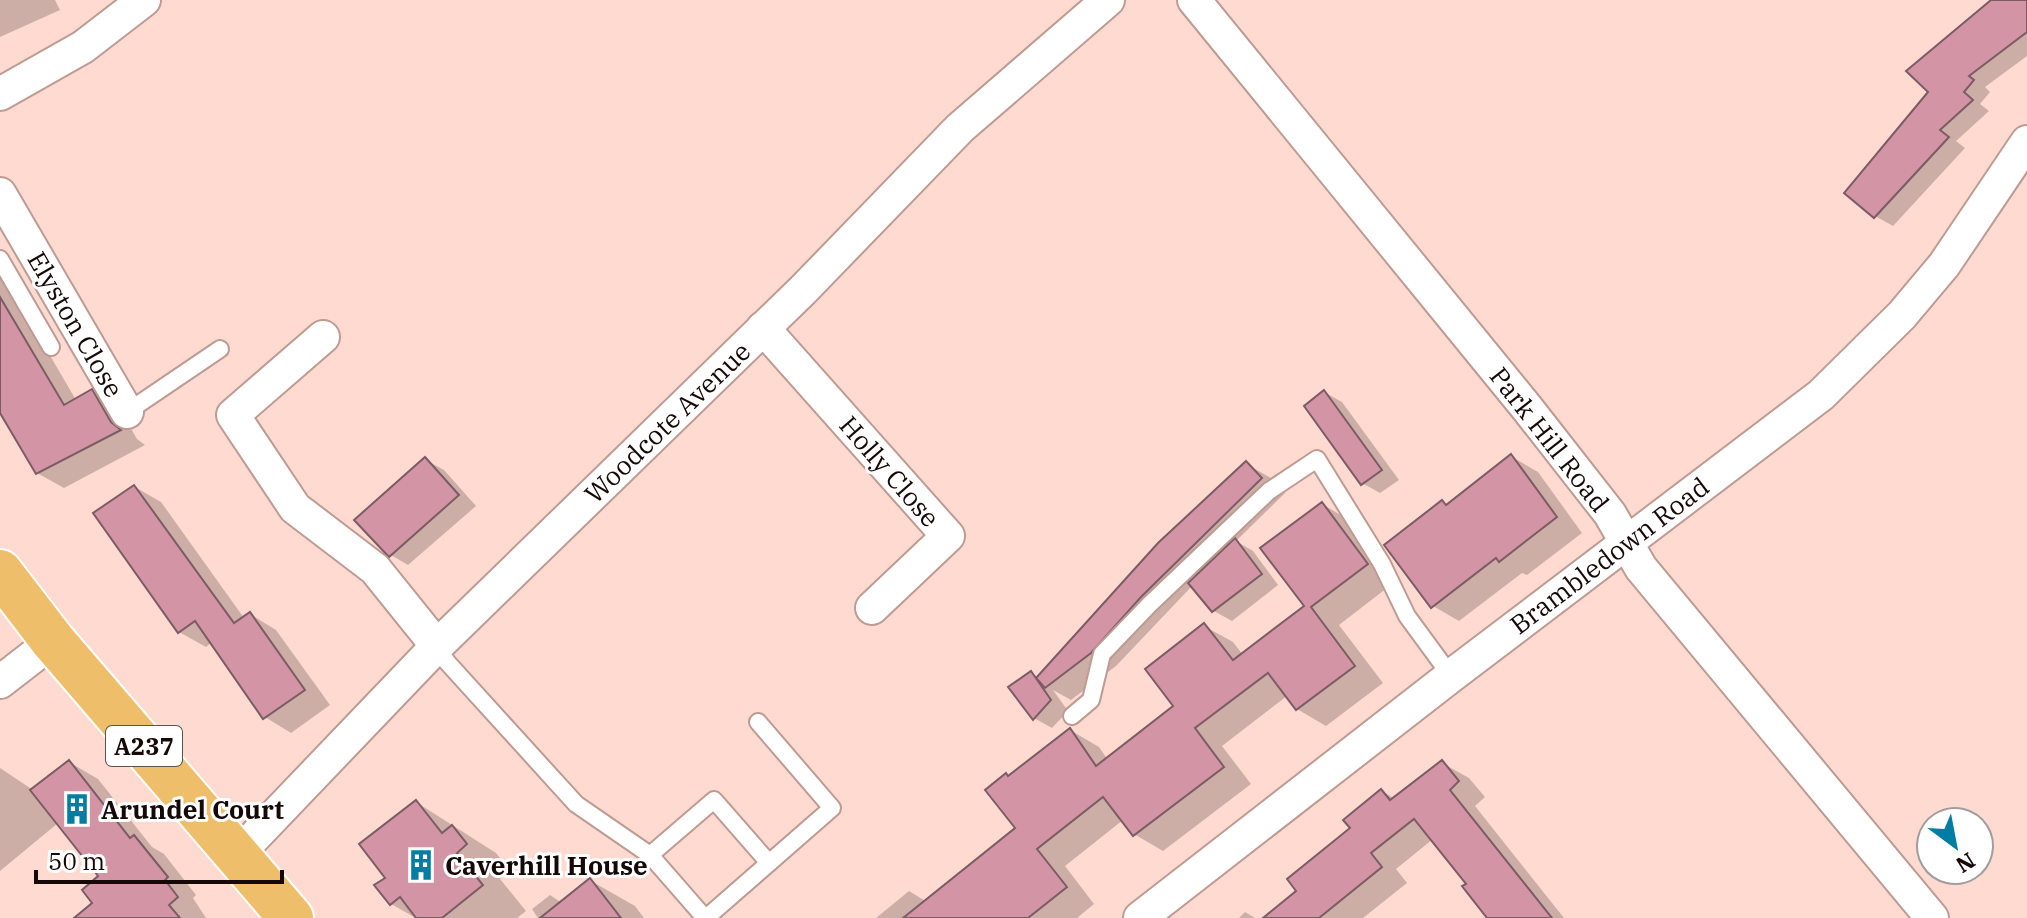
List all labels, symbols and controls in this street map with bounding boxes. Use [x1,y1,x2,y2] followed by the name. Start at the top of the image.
[21,245,131,403] street label: Elyston Close
[577,334,757,510] street label: Woodcote Avenue
[1483,360,1617,518] street label: Park Hill Road
[832,408,948,534] street label: Holly Close
[1503,469,1715,641] street label: Brambledown Road
[106,726,182,766] road number: A237
[60,792,94,826] building icon: Arundel Court
[101,792,284,826] place label: Arundel Court
[1915,806,1995,886] north arrow
[36,834,282,884] scale bar
[48,845,105,877] text: 50 m
[1951,846,1981,880] text: N
[404,848,438,882] building icon: Caverhill House
[445,848,648,882] place label: Caverhill House

